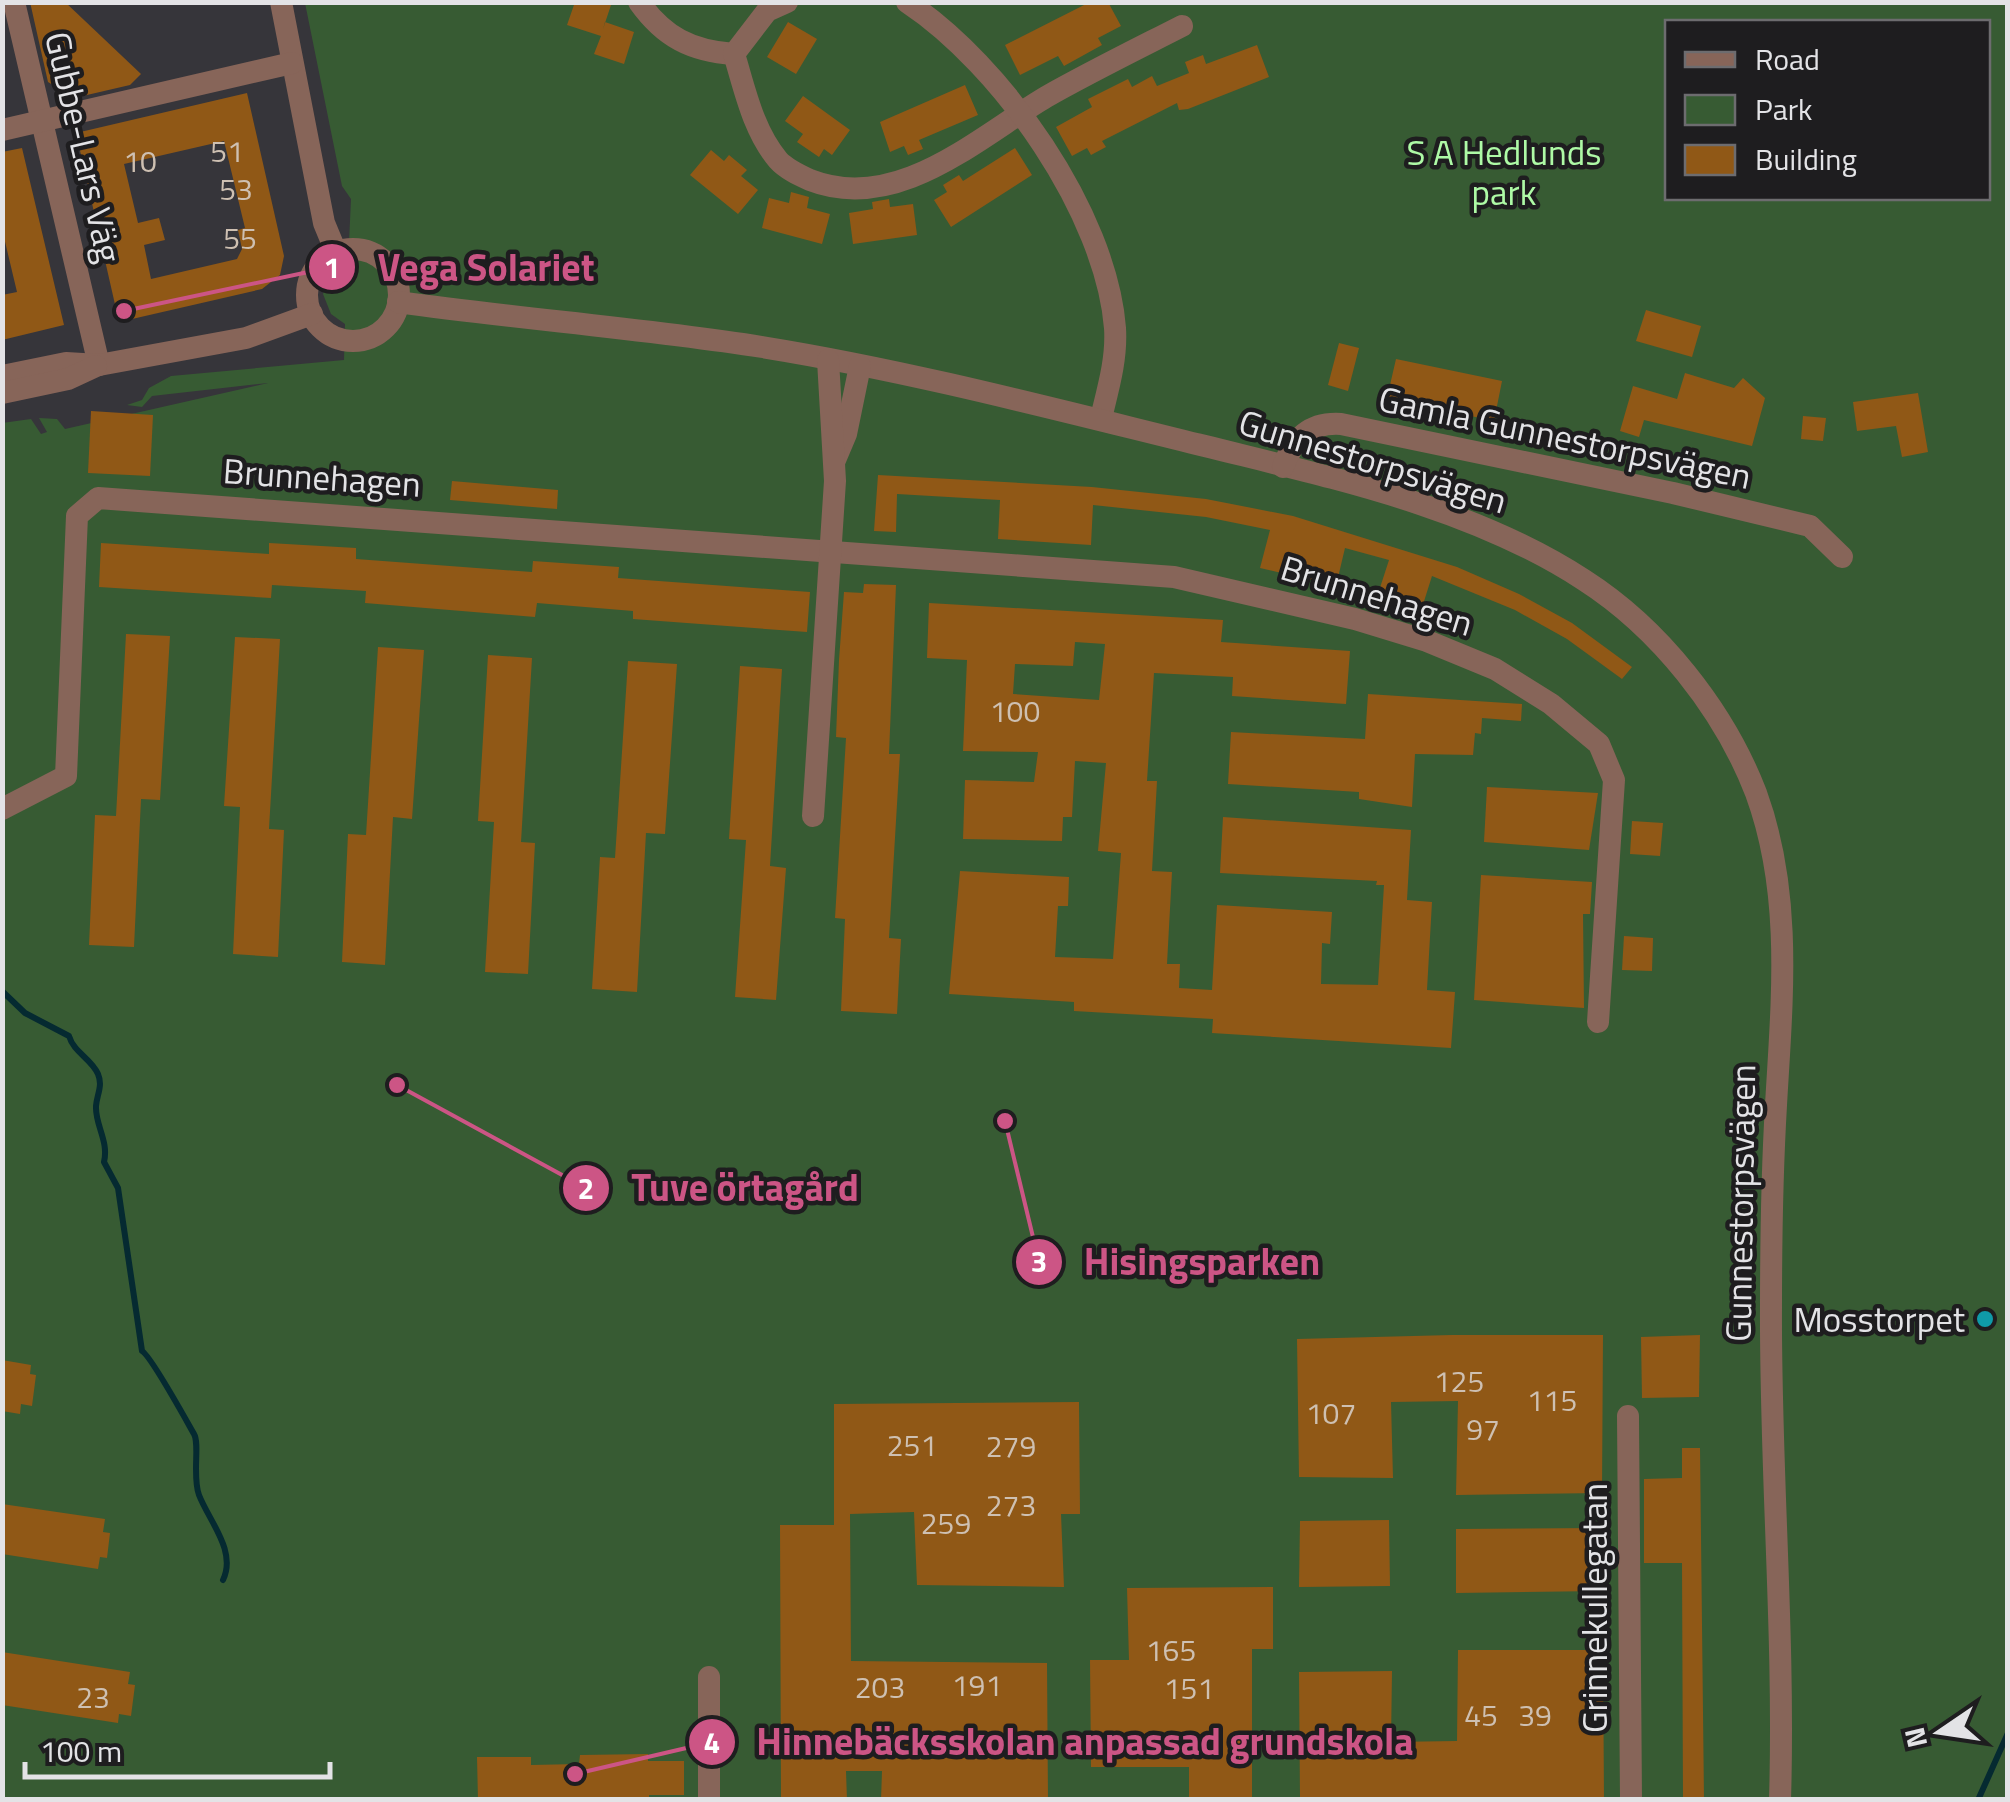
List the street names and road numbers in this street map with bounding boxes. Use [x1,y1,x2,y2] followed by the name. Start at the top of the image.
[31,26,137,268] street label: Gubbe-Lars Väg
[1374,371,1756,503] street label: Gamla Gunnestorpsvägen
[1232,395,1514,527] street label: Gunnestorpsvägen
[221,443,423,511] street label: Brunnehagen
[1274,540,1480,650] street label: Brunnehagen
[1711,1064,1769,1342] street label: Gunnestorpsvägen
[1567,1483,1621,1733] street label: Grinnekullegatan

